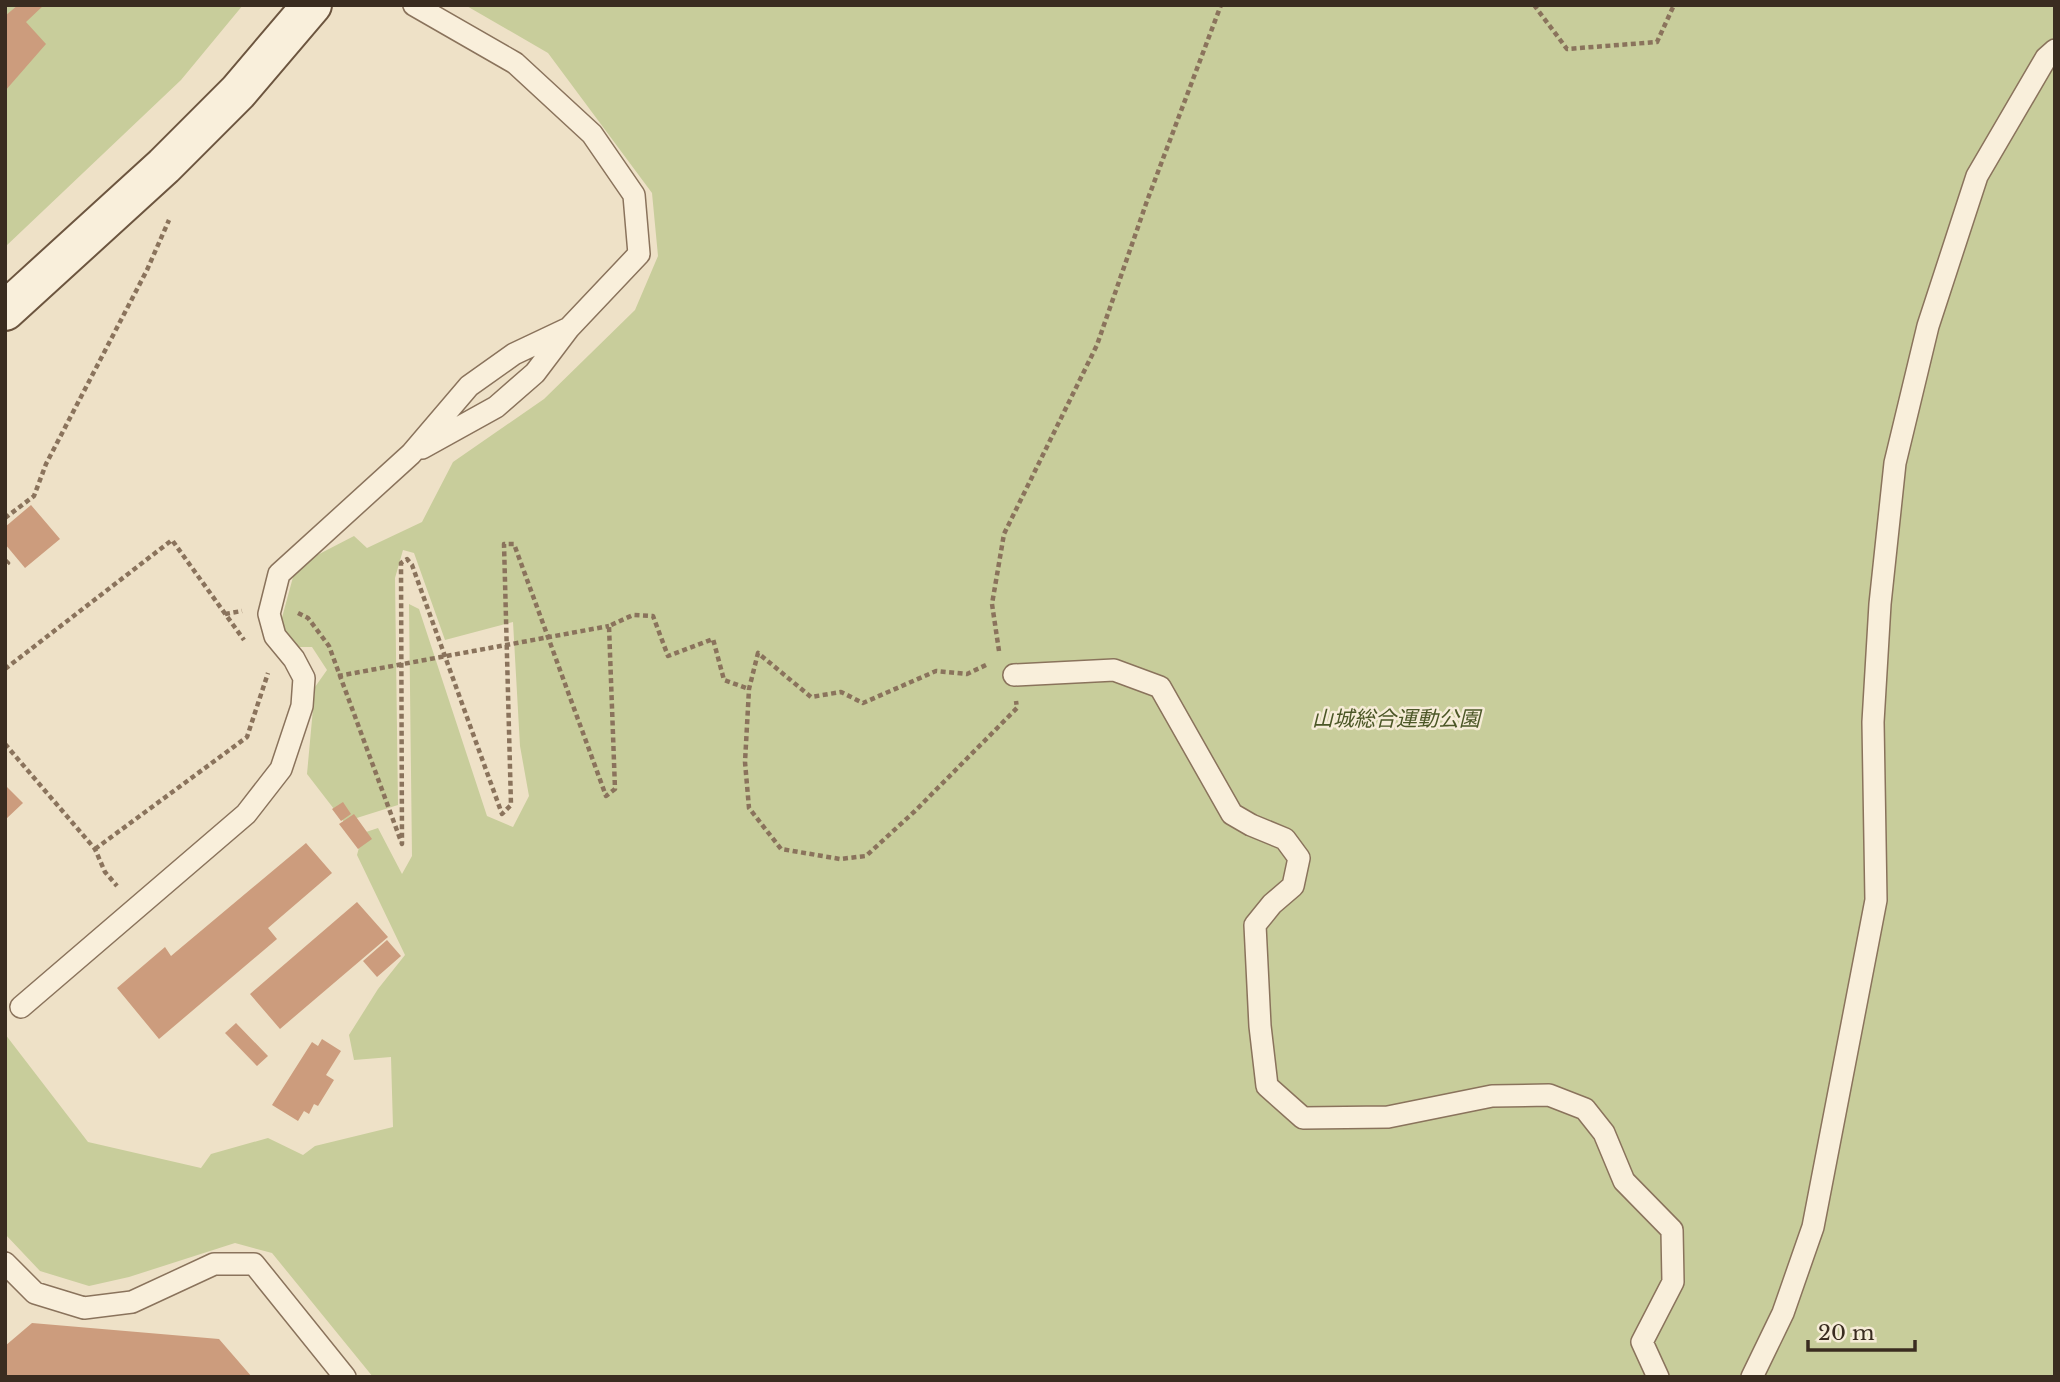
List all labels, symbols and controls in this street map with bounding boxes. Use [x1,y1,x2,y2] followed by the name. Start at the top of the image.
[1312,706,1483,732] park label: 山城総合運動公園
[1808,1308,1915,1352] scale bar
[1818,1320,1875,1346] text: 20 m

